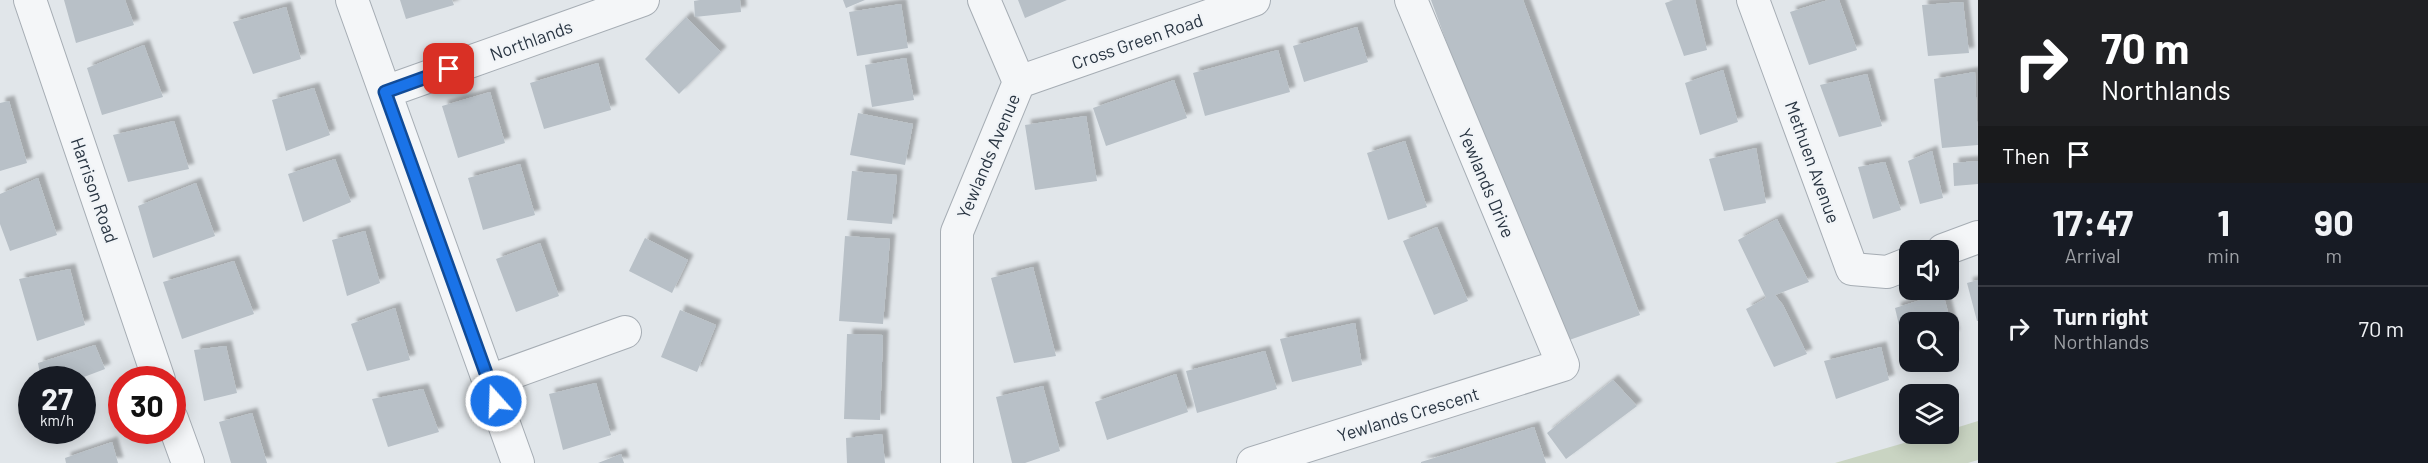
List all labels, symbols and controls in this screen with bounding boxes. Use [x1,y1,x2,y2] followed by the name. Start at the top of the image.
[1068,8,1206,74] street label: Cross Green Road
[487,15,575,65] street label: Northlands
[2101,22,2189,72] text: 70 m
[2002,24,2080,102] icon: right
[423,43,474,94] pin
[432,52,465,85] icon: arrive
[2101,73,2231,105] text: Northlands
[952,90,1024,222] street label: Yewlands Avenue
[1781,98,1845,226] street label: Methuen Avenue
[1454,125,1520,241] street label: Yewlands Drive
[67,134,123,246] street label: Harrison Road
[2062,138,2095,171] icon: arrive
[2002,142,2050,168] text: Then
[2052,200,2133,243] text: 17:47
[2217,200,2230,243] text: 1
[2314,200,2354,243] text: 90
[1899,240,1959,444] map controls
[1899,240,1959,300] button: sound
[2065,243,2121,267] text: Arrival
[2207,243,2240,267] text: min
[2326,243,2342,267] text: m
[2053,303,2148,329] text: Turn right
[1899,312,1959,372] button: search
[2002,312,2035,345] icon: right
[2359,315,2404,341] text: 70 m
[2053,329,2149,353] text: Northlands
[108,366,186,444] speed limit sign: 30
[464,369,528,433] position arrow
[41,380,73,416] text: 27
[1334,382,1482,446] street label: Yewlands Crescent
[1899,384,1959,444] button: layers
[40,411,74,429] text: km/h

